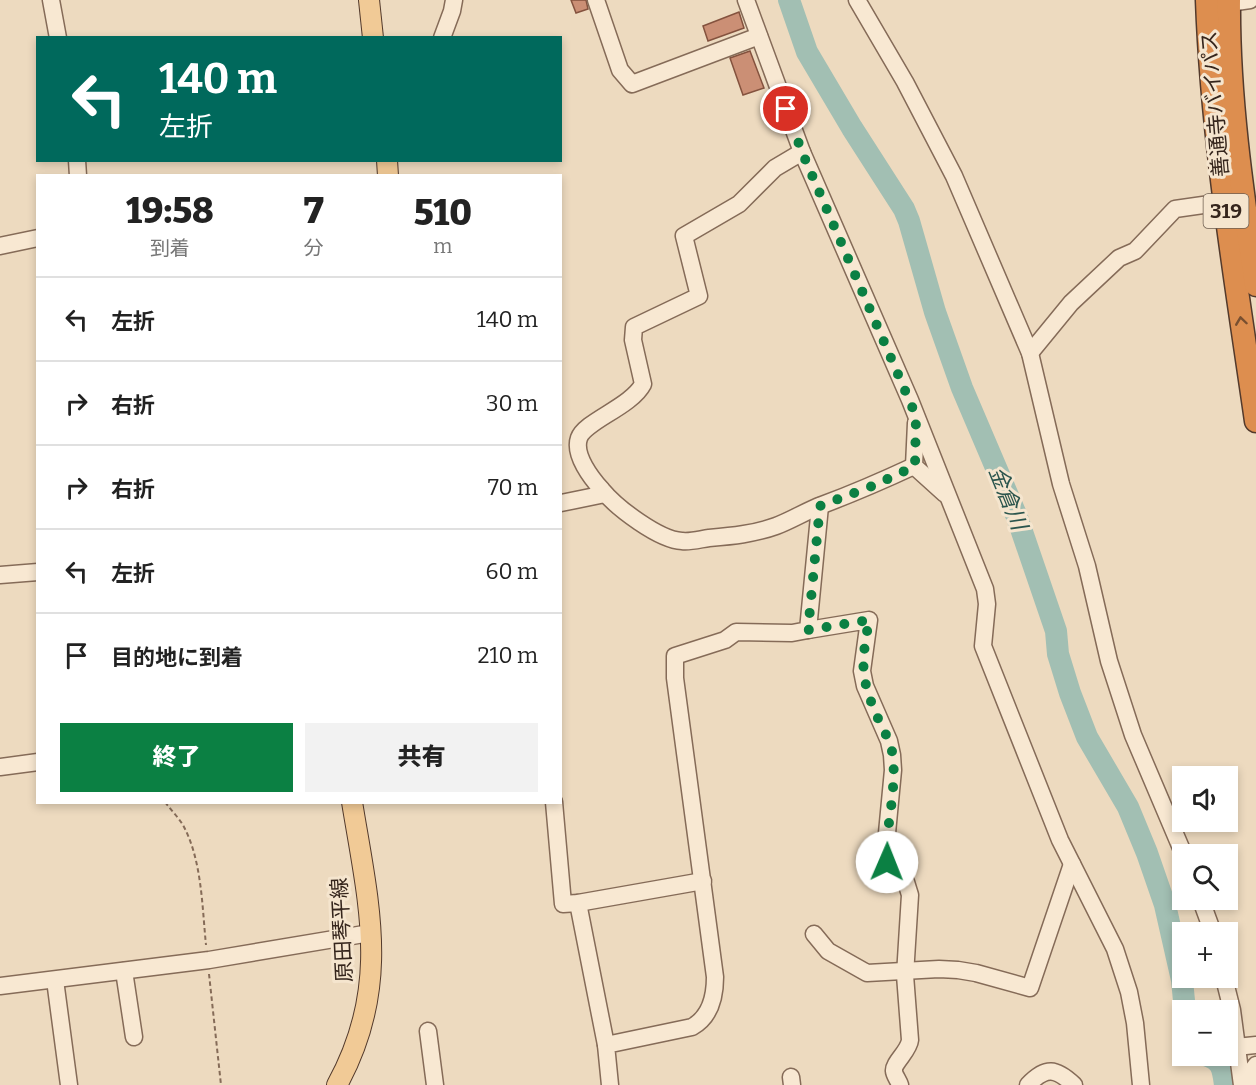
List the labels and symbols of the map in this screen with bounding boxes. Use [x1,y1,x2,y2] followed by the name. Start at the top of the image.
[1196,30,1234,178] street label: 善通寺バイパス
[760,83,811,134] pin
[1204,194,1248,228] road number: 319
[1236,317,1248,326] one-way arrow
[983,462,1034,536] water label: 金倉川
[855,830,919,894] position arrow
[326,877,358,983] street label: 原田琴平線

